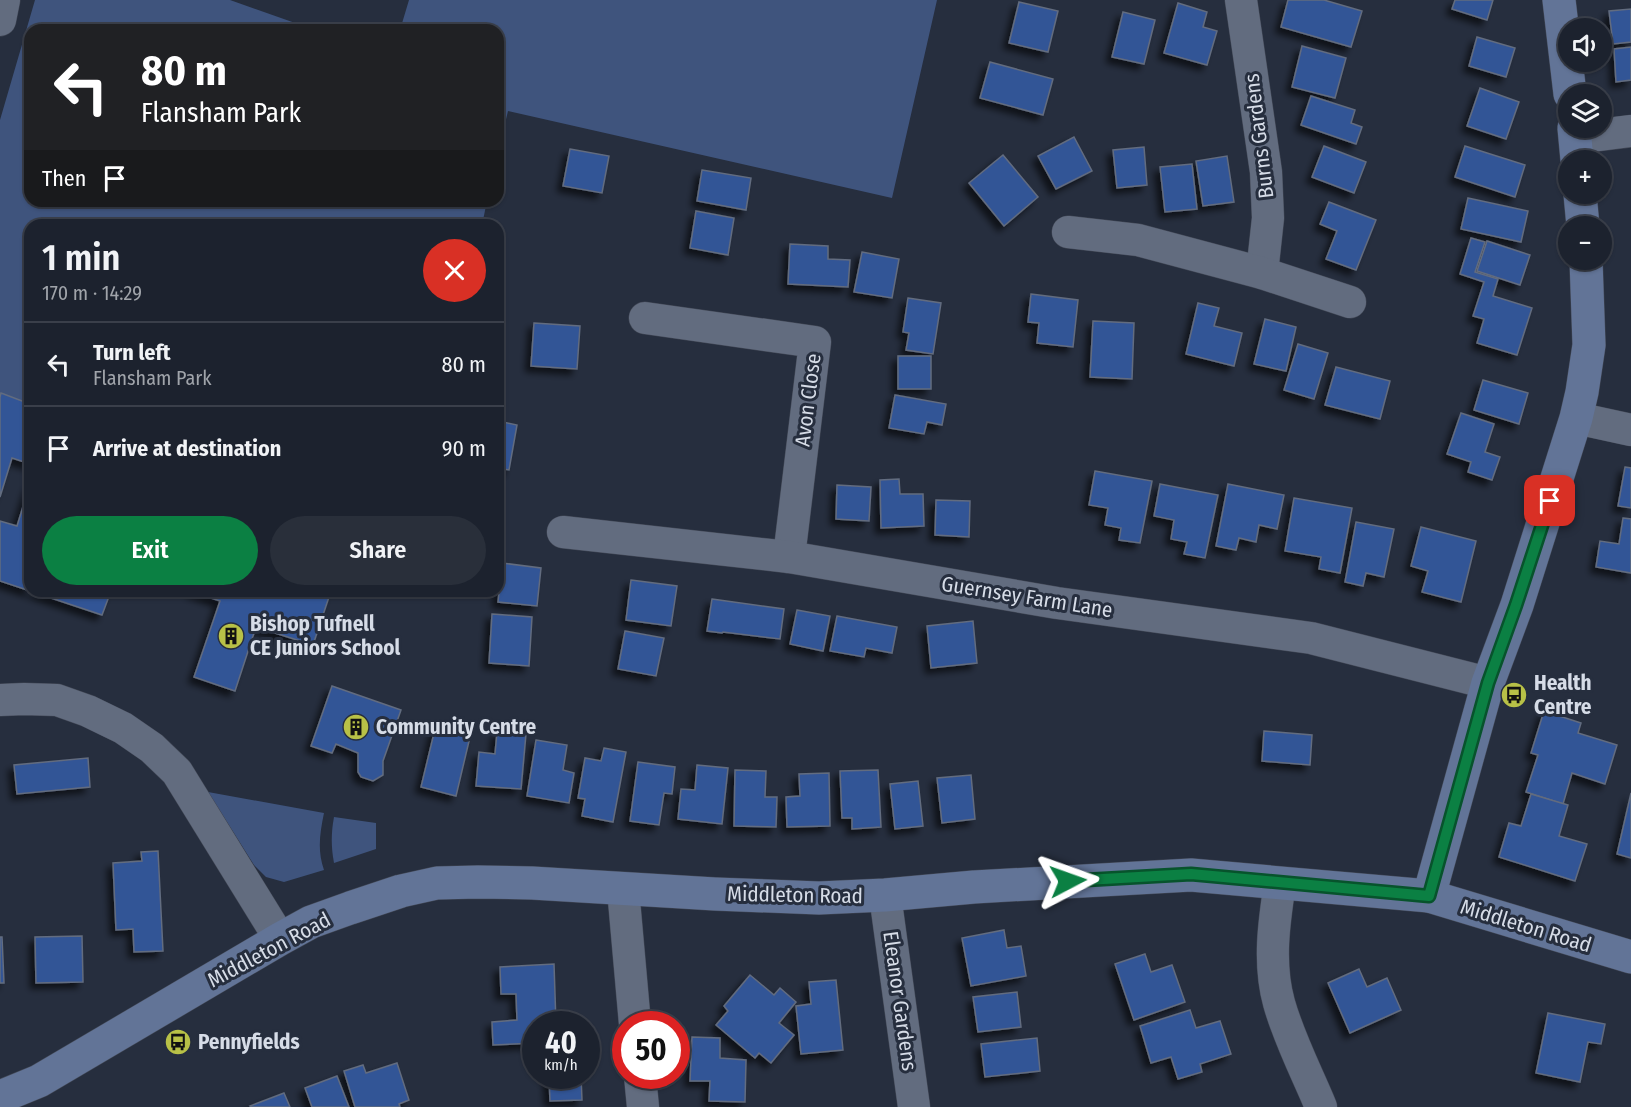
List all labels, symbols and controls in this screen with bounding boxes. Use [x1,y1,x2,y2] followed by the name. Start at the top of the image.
[1558,18,1612,270] map controls
[1558,18,1612,72] button: sound
[141,46,227,96] text: 80 m
[42,48,120,126] icon: left
[1238,72,1280,200] street label: Burns Gardens
[1558,84,1612,138] button: layers
[141,97,301,129] text: Flansham Park
[1558,150,1612,204] button: +
[98,162,131,195] icon: arrive
[42,165,86,192] text: Then
[1558,216,1612,270] button: −
[42,236,120,280] text: 1 min
[423,239,486,302] button: close
[42,281,142,305] text: 170 m · 14:29
[93,339,171,366] text: Turn left
[42,348,75,381] icon: left
[441,351,486,378] text: 80 m
[789,352,827,448] street label: Avon Close
[93,366,212,390] text: Flansham Park
[42,432,75,465] icon: arrive
[93,435,281,462] text: Arrive at destination
[442,435,486,462] text: 90 m
[1524,475,1575,526] pin
[1533,484,1566,517] icon: arrive
[42,516,258,585] button: Exit
[270,516,486,585] button: Share
[940,571,1114,623] street label: Guernsey Farm Lane
[250,611,401,661] place label: Bishop Tufnell CE Juniors School
[216,621,246,651] building icon: Bishop Tufnell CE Juniors School
[1534,670,1592,720] place label: Health Centre
[1499,680,1529,710] bus stop icon: Health Centre
[341,712,371,742] building icon: Community Centre
[376,714,537,740] place label: Community Centre
[1036,849,1100,913] position arrow
[727,881,863,909] street label: Middleton Road
[1457,894,1595,958] street label: Middleton Road
[203,907,335,993] street label: Middleton Road
[877,930,923,1073] street label: Eleanor Gardens
[612,1011,690,1089] speed limit sign: 50
[545,1025,577,1061] text: 40
[163,1027,193,1057] bus stop icon: Pennyfields
[198,1029,300,1055] place label: Pennyfields
[544,1056,578,1074] text: km/h

